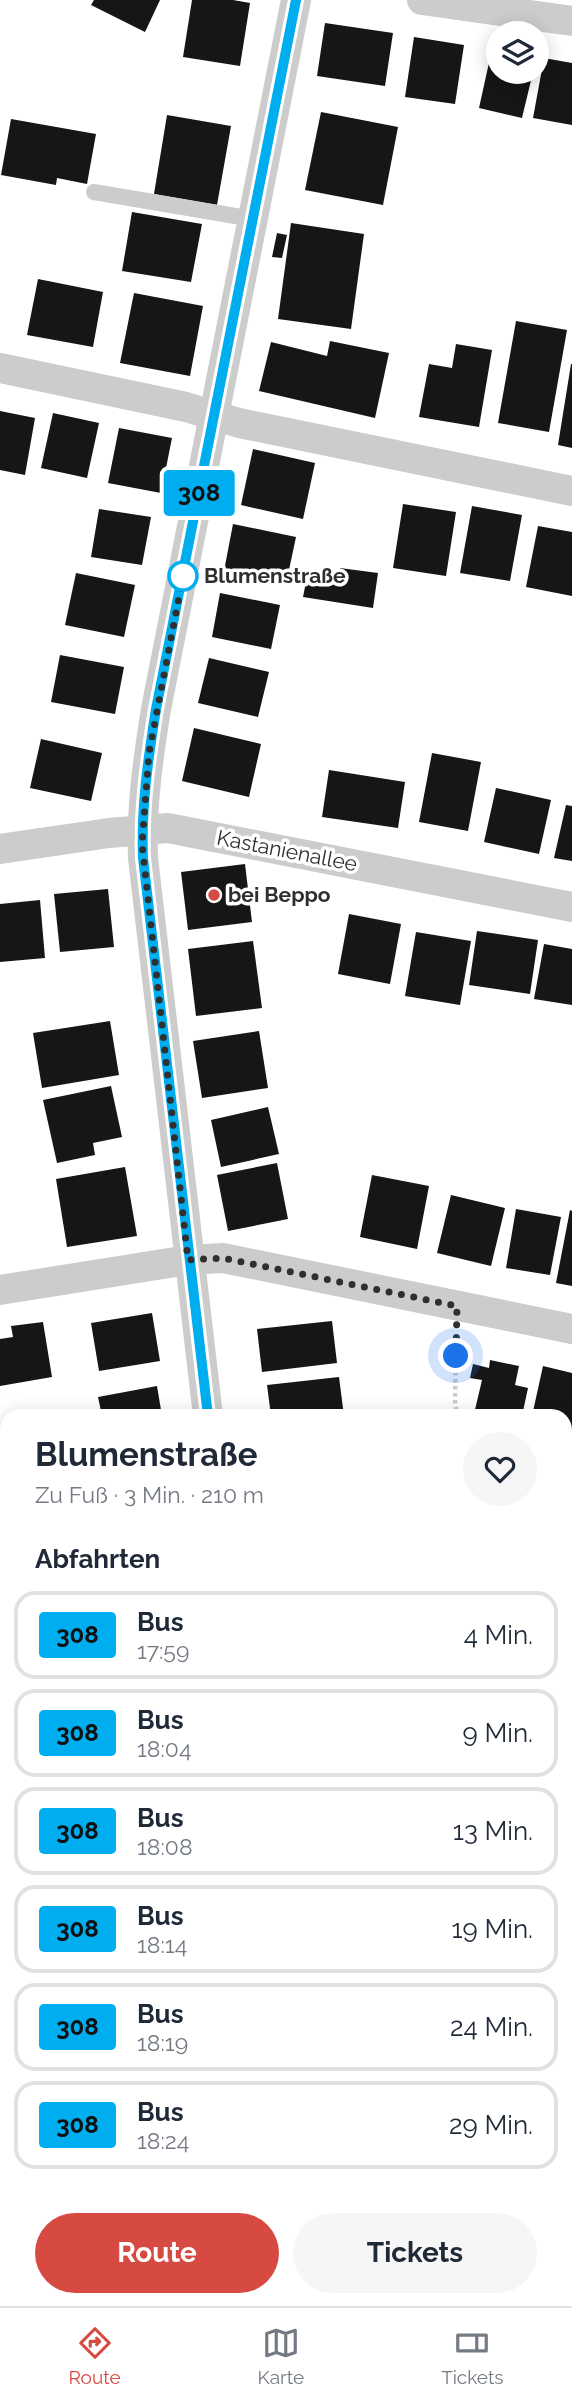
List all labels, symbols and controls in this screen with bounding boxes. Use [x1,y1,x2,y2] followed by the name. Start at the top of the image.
[486,21,549,84] map controls
[486,21,549,84] button: layers
[159,470,239,516] line badge: 308
[178,478,220,507] text: 308
[168,561,198,591] marker: Blumenstraße
[204,563,346,588] place label: Blumenstraße
[215,825,359,876] street label: Kastanienallee
[228,882,331,907] place label: bei Beppo
[206,887,222,903] marker: bei Beppo
[438,1338,473,1373] your location
[463,1432,537,1506] button: heart
[35,1435,257,1474] text: Blumenstraße
[35,1481,264,1508] text: Zu Fuß · 3 Min. · 210 m
[35,1544,160,1574] text: Abfahrten
[137,1607,184,1637] text: Bus
[56,1620,99,1649] text: 308
[464,1620,533,1650] text: 4 Min.
[137,1637,189,1664] text: 17:59
[137,1705,184,1735] text: Bus
[56,1718,99,1747] text: 308
[463,1718,533,1748] text: 9 Min.
[137,1735,191,1762] text: 18:04
[137,1803,184,1833] text: Bus
[56,1816,99,1845] text: 308
[453,1816,533,1846] text: 13 Min.
[137,1833,193,1860] text: 18:08
[137,1901,184,1931] text: Bus
[56,1914,99,1943] text: 308
[451,1914,533,1944] text: 19 Min.
[137,1931,187,1958] text: 18:14
[137,1999,184,2029] text: Bus
[56,2012,99,2041] text: 308
[450,2012,533,2042] text: 24 Min.
[137,2029,188,2056] text: 18:19
[137,2097,184,2127] text: Bus
[56,2110,99,2139] text: 308
[449,2110,533,2140] text: 29 Min.
[137,2127,189,2154] text: 18:24
[35,2213,279,2293] button: Route
[293,2213,537,2293] button: Tickets
[69,2324,121,2388] tab: Route
[258,2324,304,2388] tab: Karte
[441,2324,503,2388] tab: Tickets

